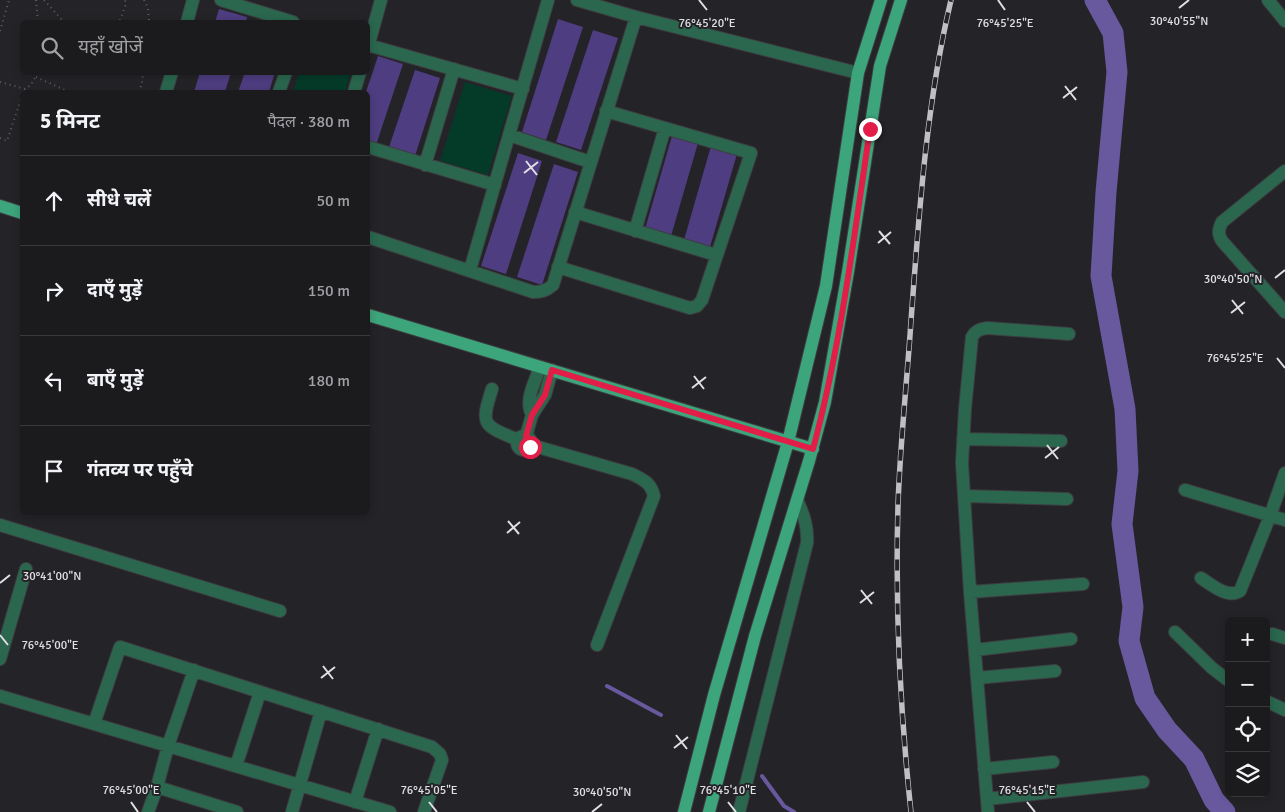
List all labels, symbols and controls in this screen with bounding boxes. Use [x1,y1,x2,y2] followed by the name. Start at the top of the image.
[1150,14,1208,29] text: 30°40'55"N
[678,16,736,31] text: 76°45'20"E
[976,16,1034,31] text: 76°45'25"E
[20,20,370,75] search box
[38,34,66,62] icon: search
[78,35,143,59] text: यहाँ खोजें
[40,108,100,134] text: 5 मिनट
[267,112,350,132] text: पैदल · 380 m
[859,118,882,141] route end
[40,187,68,215] icon: ahead
[87,188,151,212] text: सीधे चलें
[316,191,350,211] text: 50 m
[1204,272,1262,287] text: 30°40'50"N
[40,277,68,305] icon: right
[87,278,142,302] text: दाएँ मुड़ें
[308,281,350,301] text: 150 m
[1206,351,1264,366] text: 76°45'25"E
[40,367,68,395] icon: left
[87,368,143,392] text: बाएँ मुड़ें
[308,371,350,391] text: 180 m
[519,436,542,459] route start
[40,457,68,485] icon: arrive
[87,458,193,482] text: गंतव्य पर पहुँचे
[23,569,81,584] text: 30°41'00"N
[1225,617,1270,797] map controls
[1225,617,1270,662] button: +
[21,638,79,653] text: 76°45'00"E
[1225,662,1270,707] button: −
[1225,707,1270,752] button: locate
[1225,752,1270,797] button: layers
[102,783,160,798] text: 76°45'00"E
[400,783,458,798] text: 76°45'05"E
[699,783,757,798] text: 76°45'10"E
[998,783,1056,798] text: 76°45'15"E
[573,785,631,800] text: 30°40'50"N

